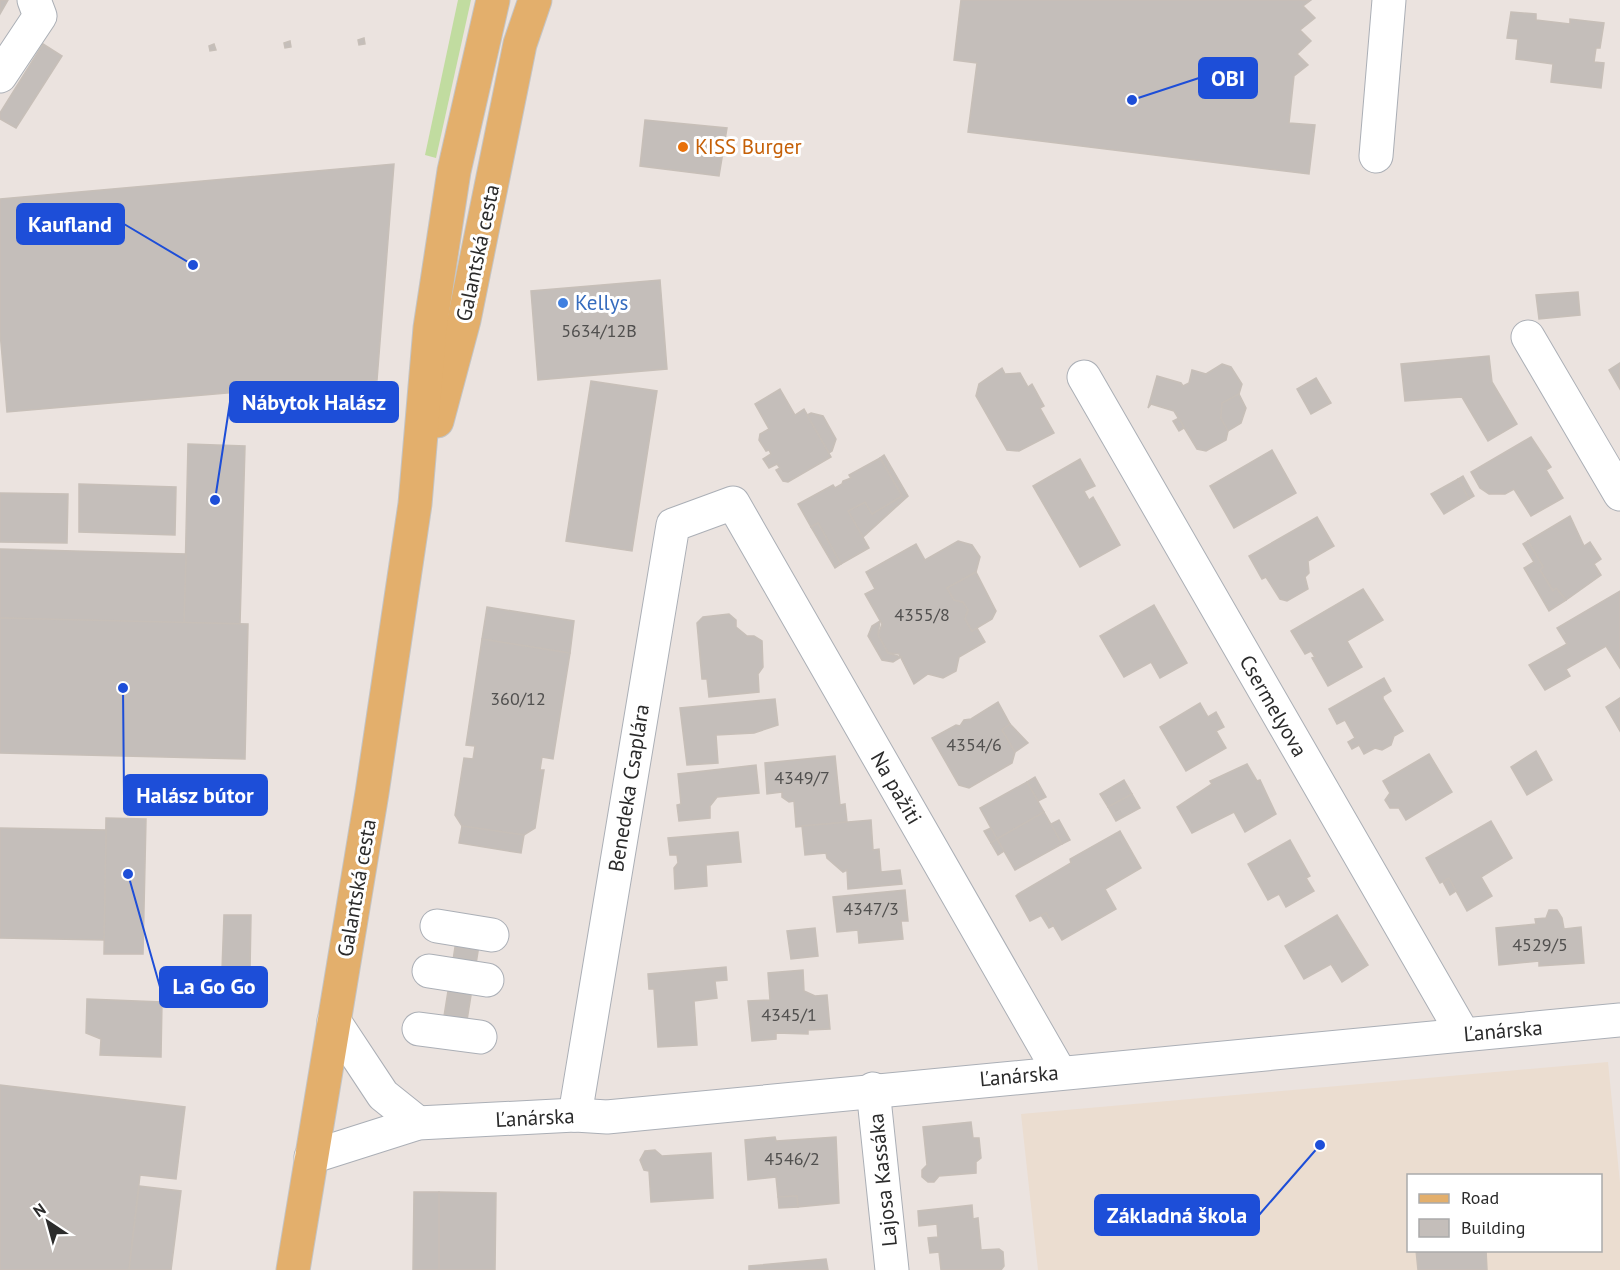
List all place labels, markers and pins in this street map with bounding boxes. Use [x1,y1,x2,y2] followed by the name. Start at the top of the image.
[1199,58,1257,98] callout: OBI
[695,133,802,160] place label: KISS Burger
[676,140,690,154] marker: KISS Burger
[17,204,124,244] callout: Kaufland
[575,289,628,316] place label: Kellys
[556,296,570,310] marker: Kellys
[230,382,398,422] callout: Nábytok Halász
[124,775,267,815] callout: Halász bútor
[160,967,267,1007] callout: La Go Go
[1095,1195,1259,1235] callout: Základná škola

